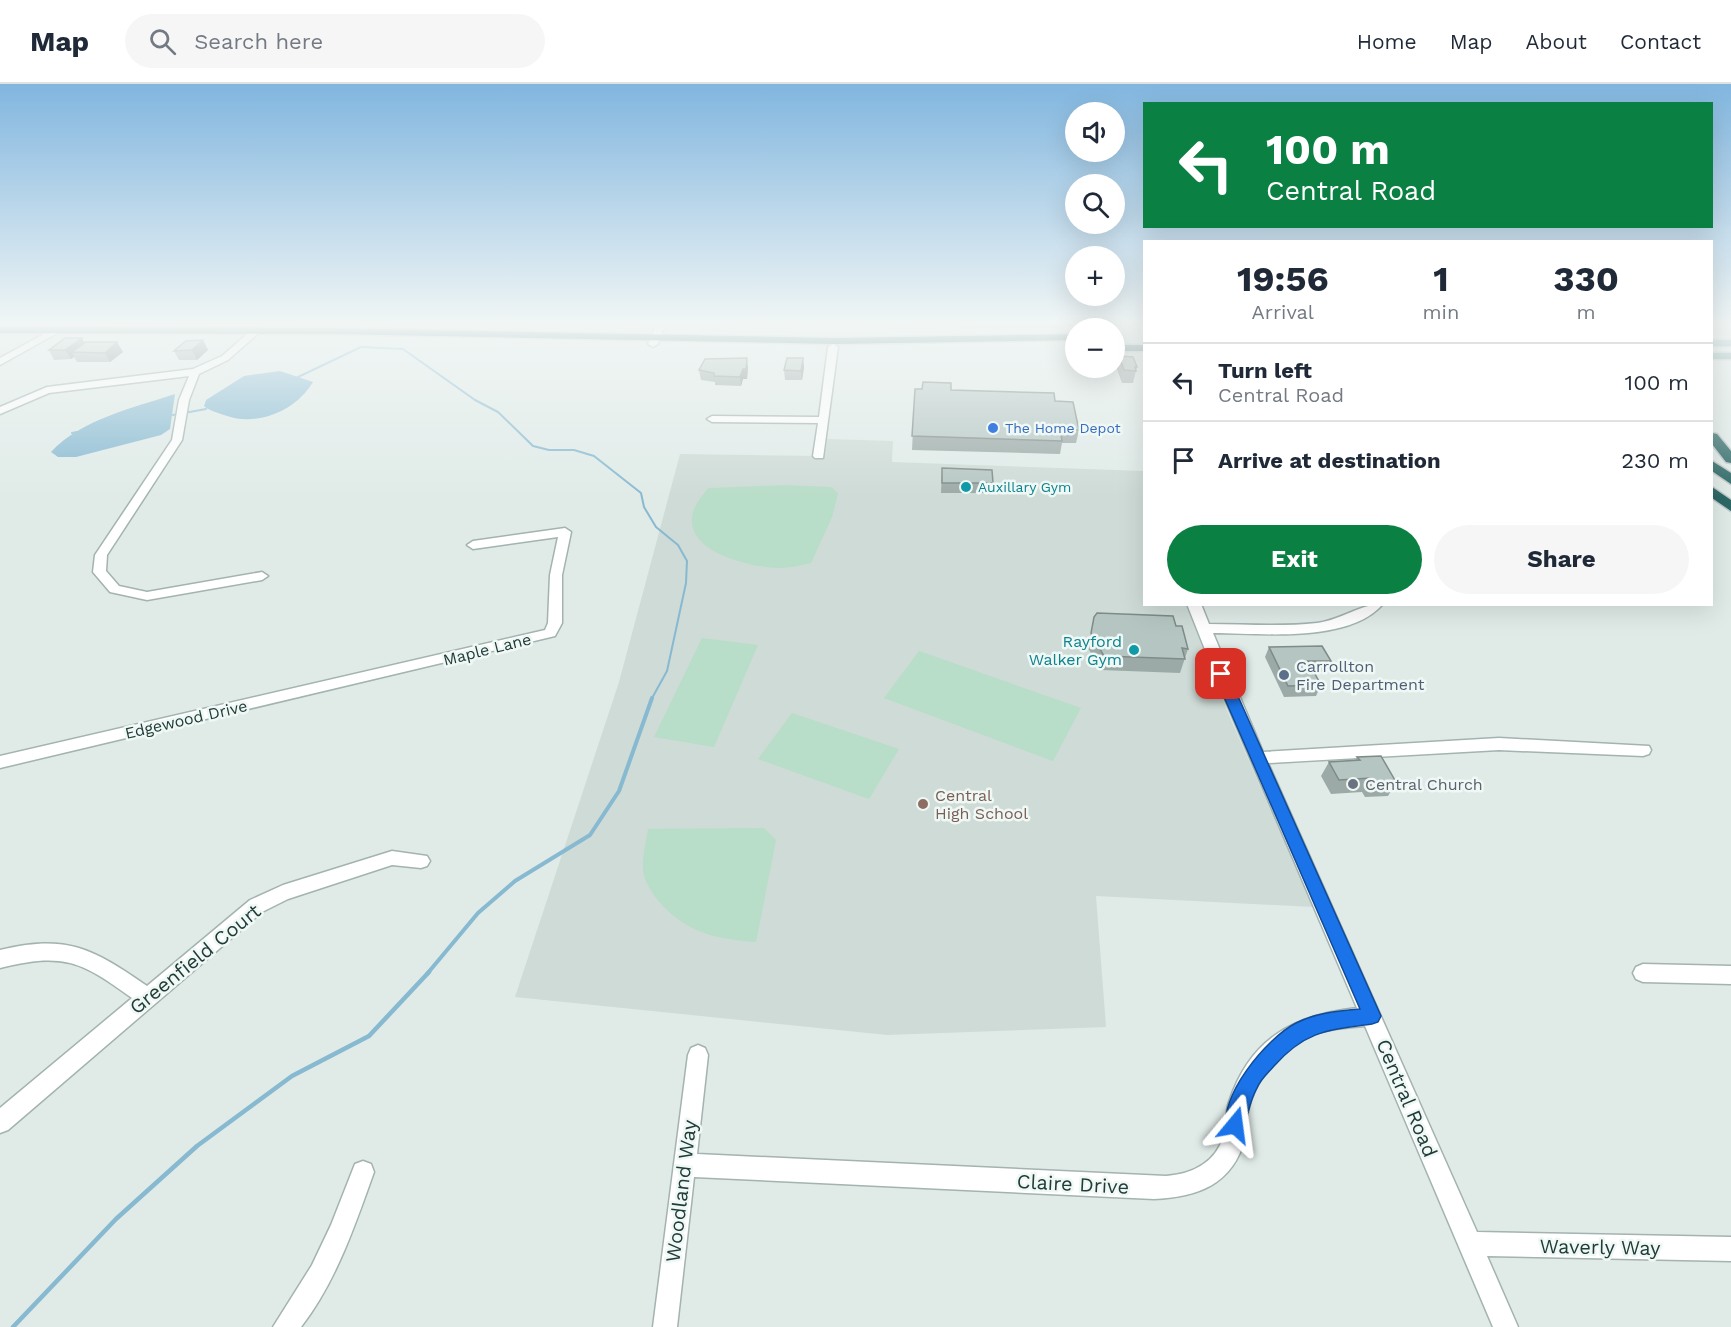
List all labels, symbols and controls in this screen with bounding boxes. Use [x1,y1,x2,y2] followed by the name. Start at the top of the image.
[125,14,545,68] search box
[30,25,89,58] text: Map
[146,25,179,58] icon: search
[194,29,323,54] text: Search here
[1357,29,1417,54] text: Home
[1450,29,1493,54] text: Map
[1526,29,1587,54] text: About
[1620,29,1701,54] text: Contact
[1065,102,1125,378] map controls
[1065,102,1125,162] button: sound
[1266,125,1390,174] text: 100 m
[1167,126,1245,204] icon: left
[1065,174,1125,234] button: search
[1266,175,1436,207] text: Central Road
[1065,246,1125,306] button: +
[1237,258,1329,300] text: 19:56
[1433,258,1449,300] text: 1
[1553,258,1619,300] text: 330
[1252,300,1314,324] text: Arrival
[1423,300,1459,324] text: min
[1577,300,1596,324] text: m
[1065,318,1125,378] button: −
[1218,358,1312,383] text: Turn left
[1167,366,1200,399] icon: left
[1625,370,1689,395] text: 100 m
[1218,383,1344,407] text: Central Road
[1005,420,1121,436] place label: The Home Depot
[986,421,1000,435] marker: The Home Depot
[1167,444,1200,477] icon: arrive
[1218,448,1441,473] text: Arrive at destination
[1621,448,1689,473] text: 230 m
[978,479,1071,495] place label: Auxillary Gym
[959,480,973,494] marker: Auxillary Gym
[1167,525,1422,594] button: Exit
[1434,525,1689,594] button: Share
[441,629,533,670] street label: Maple Lane
[1029,632,1122,669] place label: Rayford Walker Gym
[1127,643,1141,657] marker: Rayford Walker Gym
[1195,648,1246,699] pin
[1204,657,1237,690] icon: arrive
[1296,657,1425,694] place label: Carrollton Fire Department
[1277,668,1291,682] marker: Carrollton Fire Department
[123,696,249,743] street label: Edgewood Drive
[1365,775,1483,794] place label: Central Church
[1346,777,1360,791] marker: Central Church
[935,786,1028,823] place label: Central High School
[916,797,930,811] marker: Central High School
[125,898,266,1019] street label: Greenfield Court
[1371,1035,1443,1161] street label: Central Road
[1203,1093,1267,1157] position arrow
[660,1118,702,1264] street label: Woodland Way
[1016,1169,1130,1199] street label: Claire Drive
[1539,1234,1661,1260] street label: Waverly Way

